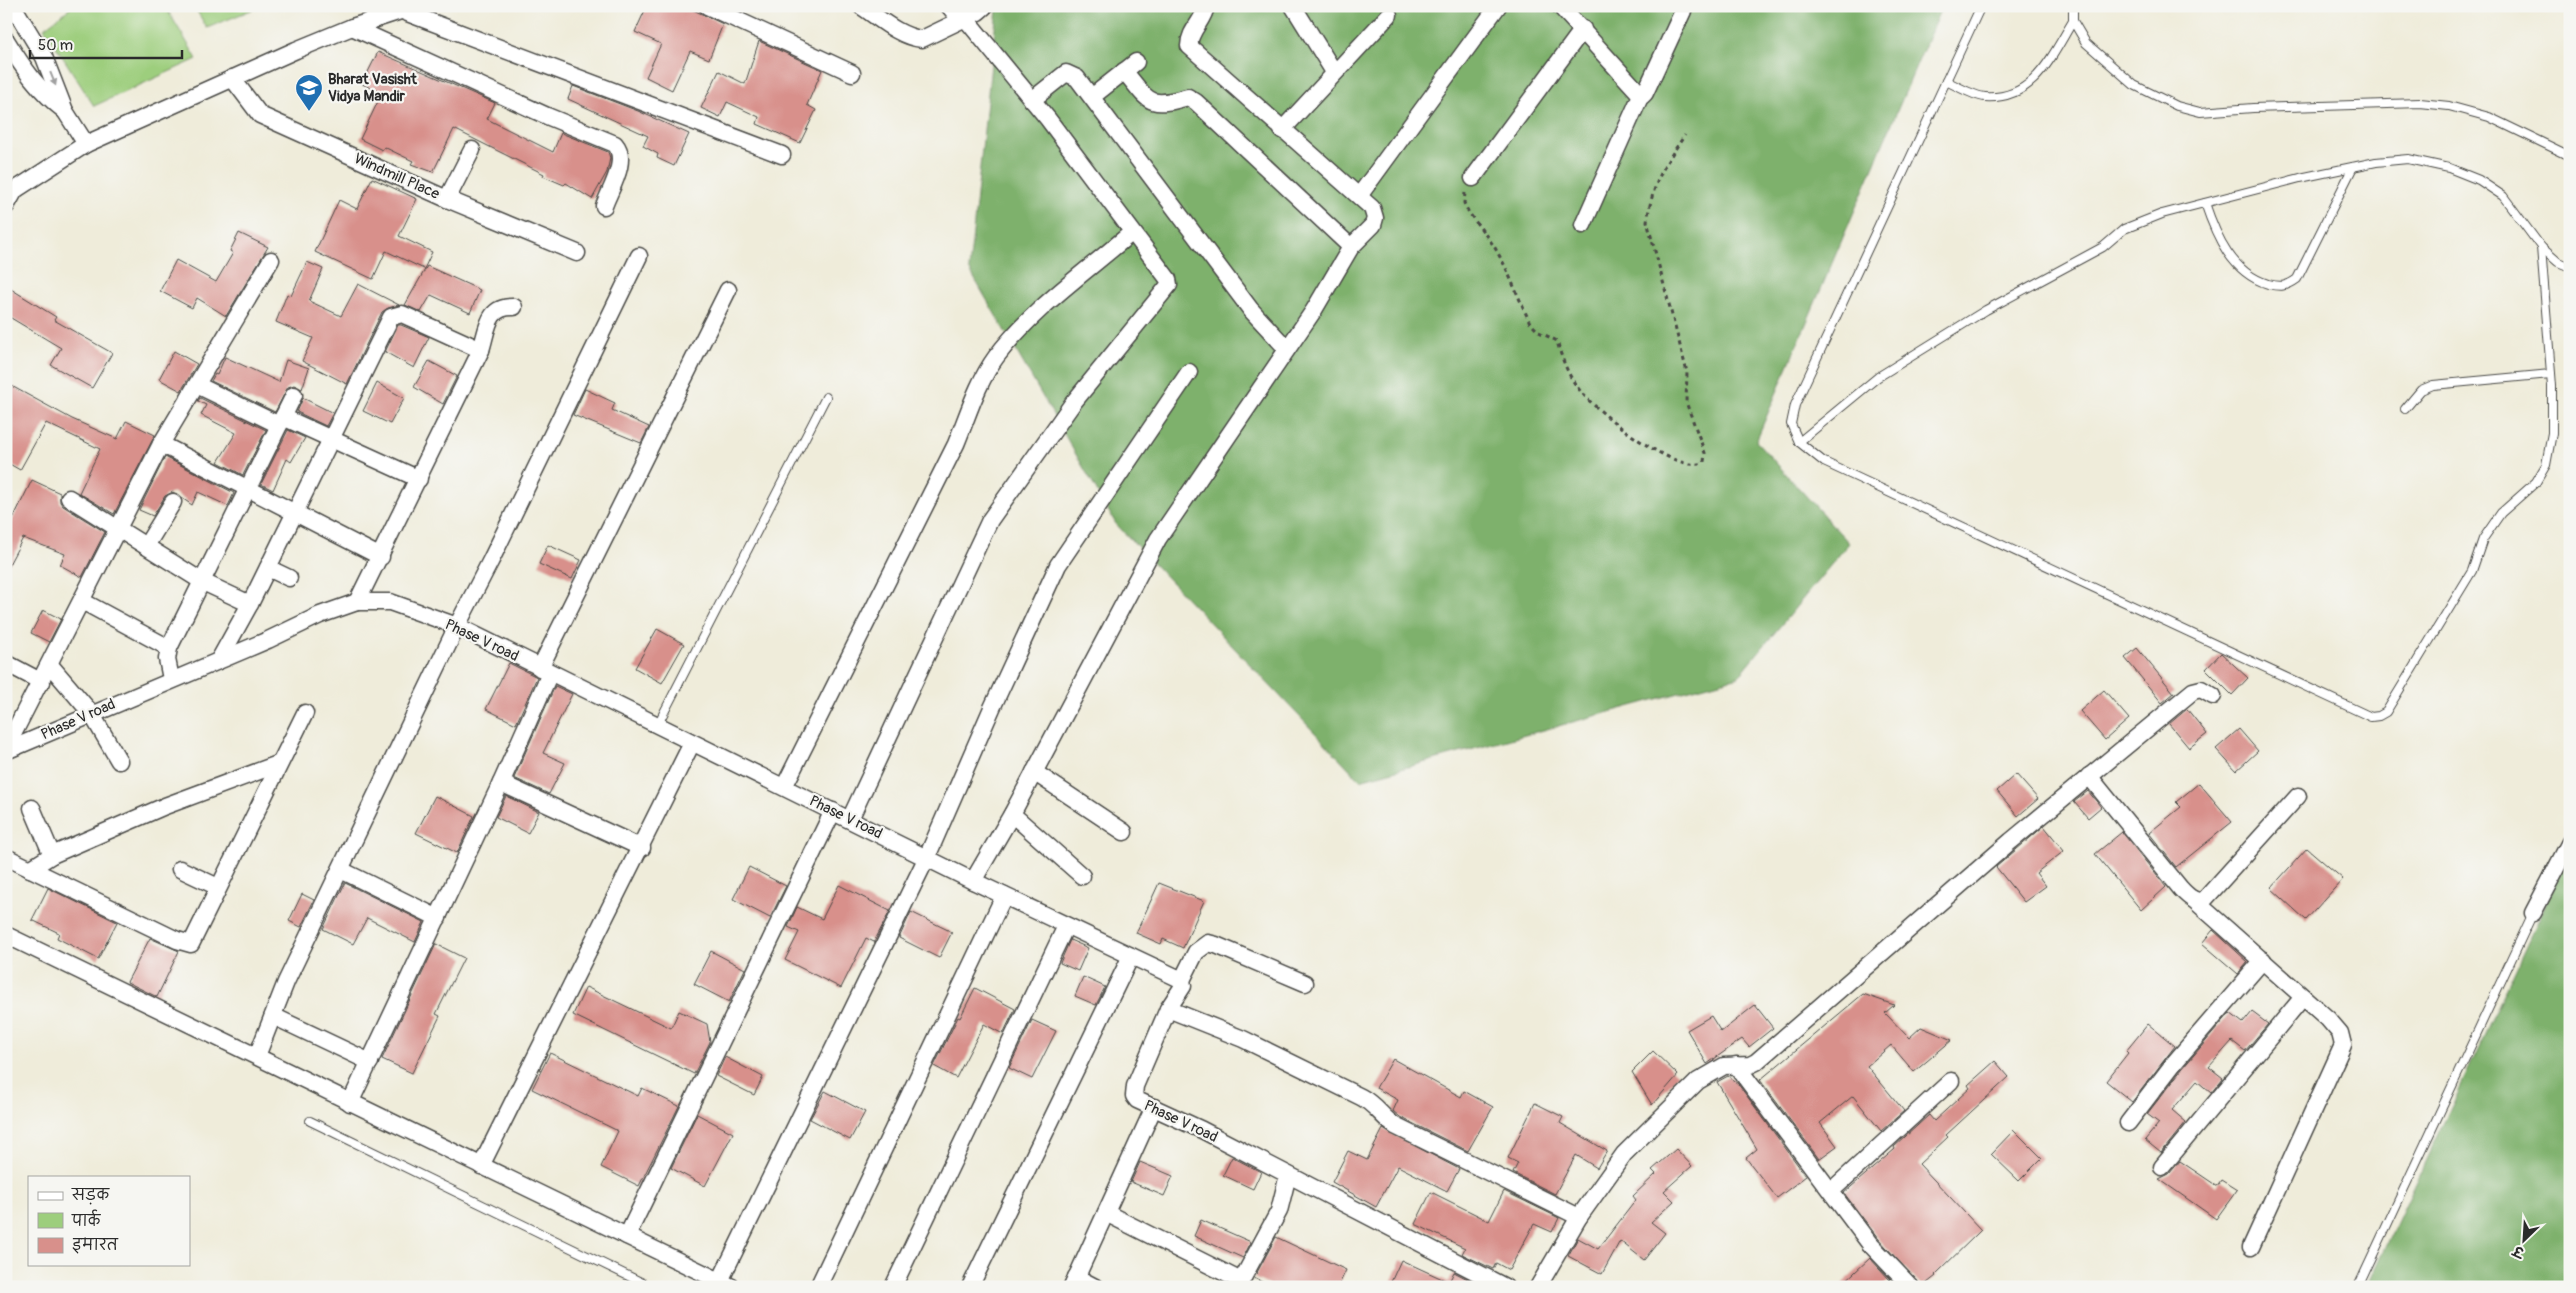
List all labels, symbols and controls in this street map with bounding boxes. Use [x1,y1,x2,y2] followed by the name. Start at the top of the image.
[30,28,182,60] scale bar
[38,36,73,55] text: 50 m
[328,70,418,106] place label: Bharat Vasisht Vidya Mandir
[50,72,58,86] one-way arrow
[294,73,324,112] school or university icon: Bharat Vasisht Vidya Mandir
[351,149,443,204] street label: Windmill Place
[442,615,522,666] street label: Phase V road
[38,695,118,744] street label: Phase V road
[806,792,886,843] street label: Phase V road
[1141,1096,1221,1147] street label: Phase V road
[28,1176,190,1266] legend
[71,1186,110,1205] text: सड़क
[71,1209,102,1231] text: पार्क
[2498,1216,2548,1266] north arrow
[72,1236,119,1255] text: इमारत
[2509,1241,2528,1262] text: उ

